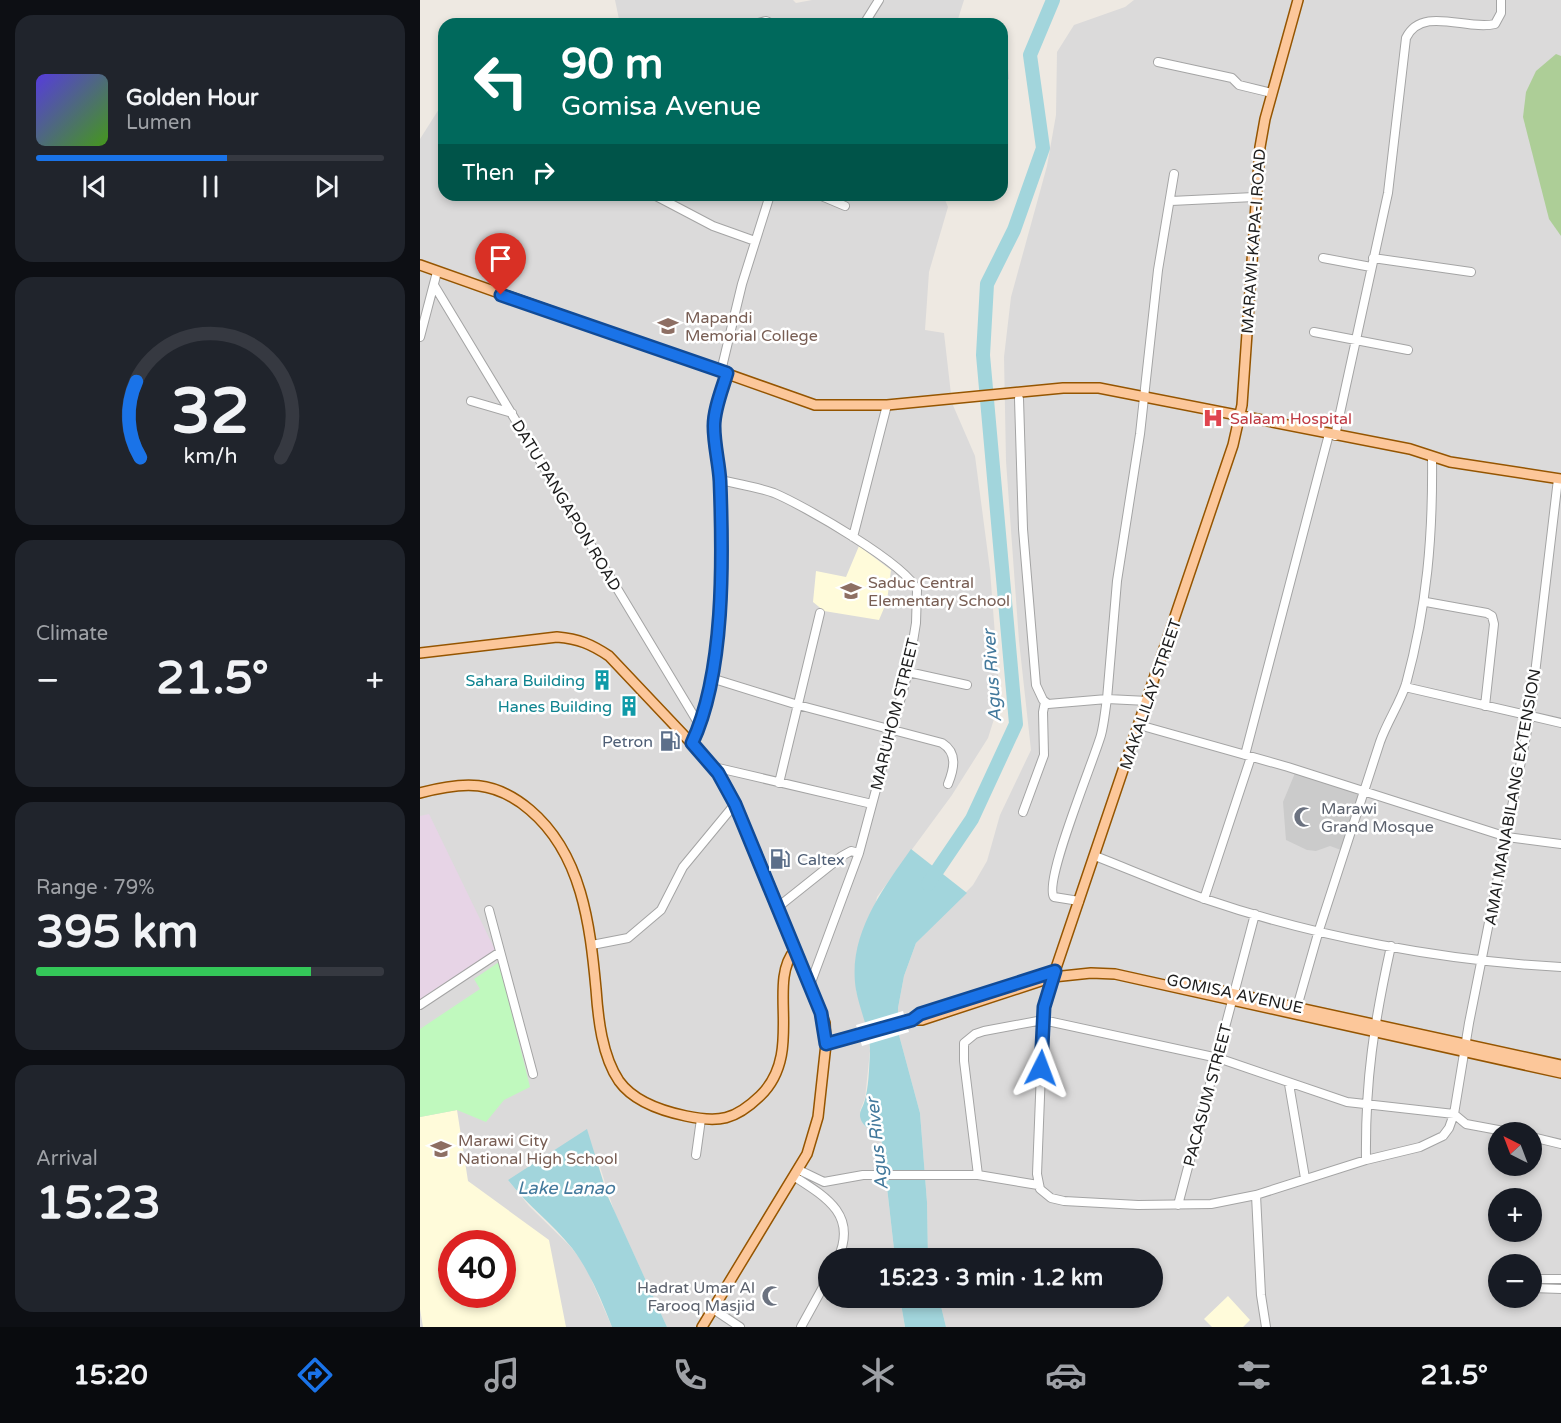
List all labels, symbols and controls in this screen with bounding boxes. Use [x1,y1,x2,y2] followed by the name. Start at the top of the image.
[561,39,663,90] text: 90 m
[462,42,540,120] icon: left
[126,85,258,111] text: Golden Hour
[561,90,761,123] text: Gomisa Avenue
[126,111,192,135] text: Lumen
[1238,148,1270,334] street label: MARAWI-KAPA-I ROAD
[527,156,560,189] icon: right
[462,160,515,186] text: Then
[78,170,111,203] icon: previous
[194,170,227,203] icon: pause
[310,170,343,203] icon: next
[475,233,526,295] pin
[484,242,517,275] icon: arrive
[685,308,818,346] place label: Mapandi Memorial College
[656,314,680,338] school or university icon: Mapandi Memorial College
[171,375,249,450] text: 32
[1201,406,1225,430] hospital icon: Salaam Hospital
[1230,409,1352,429] place label: Salaam Hospital
[507,416,625,595] street label: DATU PANGAPON ROAD
[183,444,237,470] text: km/h
[868,573,1010,611] place label: Saduc Central Elementary School
[839,579,863,603] school or university icon: Saduc Central Elementary School
[1116,616,1186,772] street label: MAKALILAY STREET
[36,622,108,646] text: Climate
[978,627,1006,723] water label: Agus River
[866,636,924,792] street label: MARUHOM STREET
[156,652,269,706] text: 21.5°
[36,661,60,700] text: −
[365,661,384,700] text: +
[1481,667,1545,927] street label: AMAI MANABILANG EXTENSION
[590,668,614,692] building icon: Sahara Building
[466,671,585,691] place label: Sahara Building
[617,694,641,718] building icon: Hanes Building
[498,697,612,717] place label: Hanes Building
[658,729,682,753] fuel station icon: Petron
[602,732,653,752] place label: Petron
[1321,799,1434,837] place label: Marawi Grand Mosque
[1292,805,1316,829] mosque icon: Marawi Grand Mosque
[768,847,792,871] fuel station icon: Caltex
[797,850,845,870] place label: Caltex
[36,876,155,900] text: Range · 79%
[36,906,198,960] text: 395 km
[1165,970,1305,1018] street label: GOMISA AVENUE
[1179,1021,1237,1169] street label: PACASUM STREET
[1009,1036,1073,1100] position arrow
[861,1095,893,1191] water label: Agus River
[1488,1122,1542,1176] north arrow
[1488,1122,1542,1308] map controls
[458,1131,618,1169] place label: Marawi City National High School
[429,1137,453,1161] school or university icon: Marawi City National High School
[36,1147,98,1171] text: Arrival
[36,1177,161,1231] text: 15:23
[517,1177,616,1199] water label: Lake Lanao
[1488,1188,1542,1242] button: +
[438,1230,516,1308] speed limit sign: 40
[1488,1254,1542,1308] button: −
[878,1265,1103,1291] text: 15:23 · 3 min · 1.2 km
[637,1278,755,1316] place label: Hadrat Umar Al Farooq Masjid
[760,1284,784,1308] mosque icon: Hadrat Umar Al Farooq Masjid
[294,1354,336,1396] icon: directions
[481,1354,523,1396] icon: music
[669,1354,711,1396] icon: phone
[857,1354,899,1396] icon: climate
[1045,1354,1087,1396] icon: car
[1233,1354,1275,1396] icon: filters
[73,1359,148,1392] text: 15:20
[1420,1359,1488,1392] text: 21.5°

